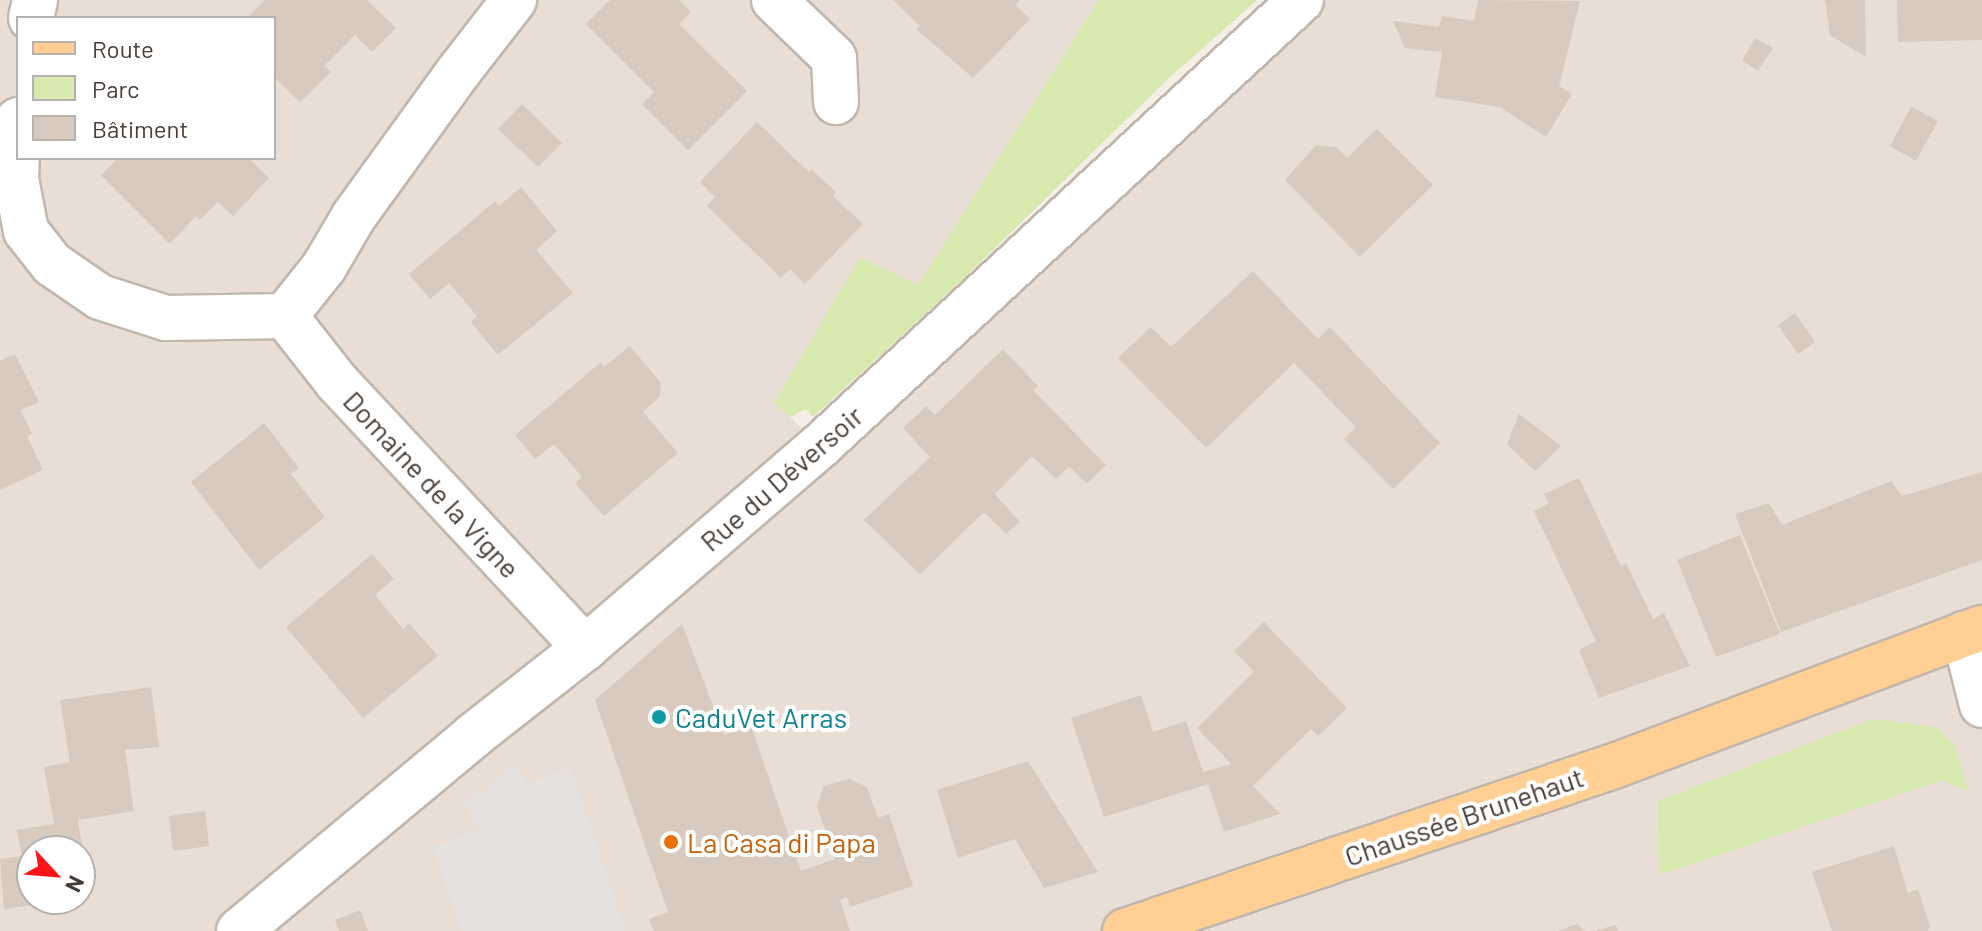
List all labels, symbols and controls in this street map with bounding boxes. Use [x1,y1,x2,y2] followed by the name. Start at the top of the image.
[16,16,276,160] legend
[92,34,154,63] text: Route
[92,74,140,103] text: Parc
[92,114,188,143] text: Bâtiment
[337,384,527,584] street label: Domaine de la Vigne
[693,398,869,558] street label: Rue du Déversoir
[675,700,847,734] place label: CaduVet Arras
[650,708,668,726] marker: CaduVet Arras
[1340,759,1588,873] street label: Chaussée Brunehaut
[687,825,876,859] place label: La Casa di Papa
[662,833,680,851] marker: La Casa di Papa
[16,835,96,915] north arrow
[61,872,91,897] text: N

